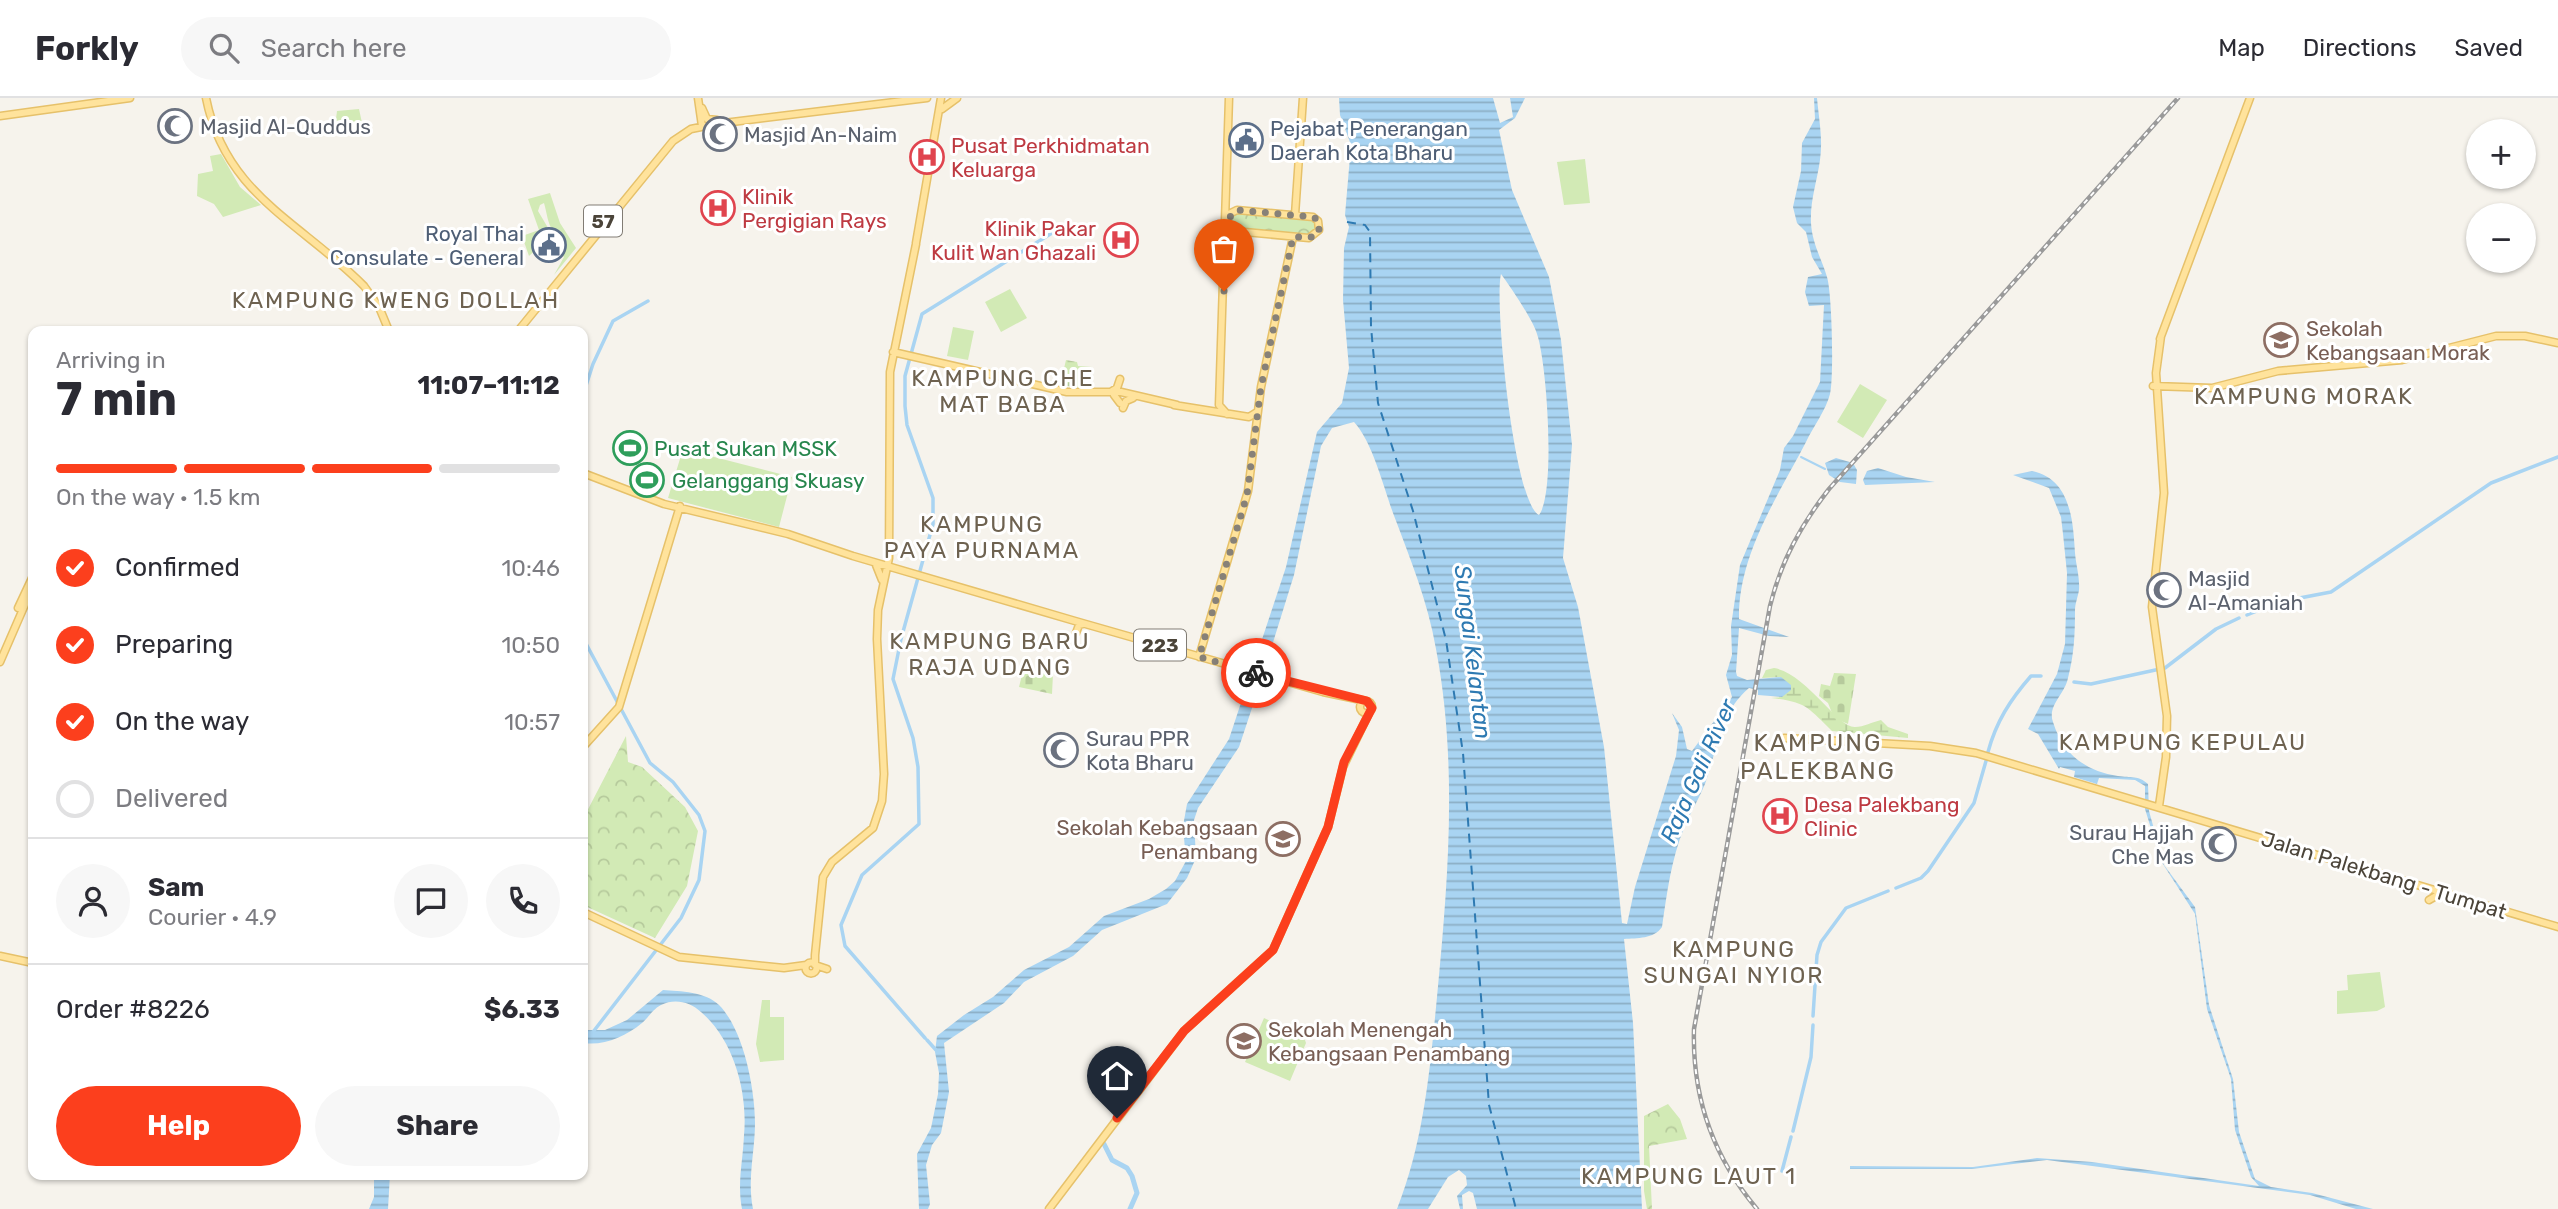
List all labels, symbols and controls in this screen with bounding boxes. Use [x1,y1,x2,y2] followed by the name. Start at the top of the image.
[181,17,671,80] search box
[35,29,139,68] text: Forkly
[205,29,243,67] icon: search
[261,33,407,64] text: Search here
[2218,34,2265,62] text: Map
[2303,34,2416,62] text: Directions
[2454,34,2523,62] text: Saved
[156,107,194,145] mosque icon: Masjid Al-Quddus
[200,114,371,139] place label: Masjid Al-Quddus
[701,115,739,153] mosque icon: Masjid An-Naim
[1270,116,1468,165] place label: Pejabat Penerangan Daerah Kota Bharu
[2466,119,2536,273] map controls
[2466,119,2536,189] button: +
[1227,121,1265,159] public building icon: Pejabat Penerangan Daerah Kota Bharu
[744,122,897,147] place label: Masjid An-Naim
[951,133,1150,182] place label: Pusat Perkhidmatan Keluarga
[908,138,946,176] hospital icon: Pusat Perkhidmatan Keluarga
[742,184,887,233] place label: Klinik Pergigian Rays
[699,189,737,227] hospital icon: Klinik Pergigian Rays
[2466,203,2536,273] button: −
[584,206,622,237] road number: 57
[931,216,1096,265] place label: Klinik Pakar Kulit Wan Ghazali
[1194,219,1254,291] pin
[330,221,524,270] place label: Royal Thai Consulate - General
[1102,221,1140,259] hospital icon: Klinik Pakar Kulit Wan Ghazali
[530,226,568,264] public building icon: Royal Thai Consulate - General
[1205,230,1243,268] icon: bag
[232,286,560,314] district label: KAMPUNG KWENG DOLLAH
[2306,316,2490,365] place label: Sekolah Kebangsaan Morak
[2262,321,2300,359] school or university icon: Sekolah Kebangsaan Morak
[56,346,166,374] text: Arriving in
[911,364,1095,418] district label: KAMPUNG CHE MAT BABA
[417,370,560,401] text: 11:07–11:12
[56,372,177,427] text: 7 min
[2194,382,2414,410] district label: KAMPUNG MORAK
[611,429,649,467] sports icon: Pusat Sukan MSSK
[654,436,837,461] place label: Pusat Sukan MSSK
[628,461,666,499] sports icon: Gelanggang Skuasy
[672,468,865,493] place label: Gelanggang Skuasy
[56,483,260,511] text: On the way · 1.5 km
[884,510,1080,564] district label: KAMPUNG PAYA PURNAMA
[56,549,94,587] icon: check
[115,552,240,583] text: Confirmed
[502,554,560,582] text: 10:46
[1448,563,1498,741] water label: Sungai Kelantan
[2188,566,2303,615] place label: Masjid Al-Amaniah
[2145,571,2183,609] mosque icon: Masjid Al-Amaniah
[56,626,94,664] icon: check
[889,627,1091,681] district label: KAMPUNG BARU RAJA UDANG
[115,629,233,660] text: Preparing
[1134,630,1186,660] road number: 223
[501,631,560,659] text: 10:50
[1221,638,1291,708] courier
[1237,654,1275,692] icon: bike
[1654,694,1743,847] water label: Raja Gali River
[56,703,94,741] icon: check
[115,706,249,737] text: On the way
[504,708,560,736] text: 10:57
[1086,726,1194,775] place label: Surau PPR Kota Bharu
[2059,728,2307,756] district label: KAMPUNG KEPULAU
[1740,729,1896,785] district label: KAMPUNG PALEKBANG
[1042,731,1080,769] mosque icon: Surau PPR Kota Bharu
[115,783,228,814] text: Delivered
[1804,792,1960,841] place label: Desa Palekbang Clinic
[1761,797,1799,835] hospital icon: Desa Palekbang Clinic
[1056,815,1258,864] place label: Sekolah Kebangsaan Penambang
[1264,820,1302,858] school or university icon: Sekolah Kebangsaan Penambang
[2069,820,2194,869] place label: Surau Hajjah Che Mas
[2200,825,2238,863] mosque icon: Surau Hajjah Che Mas
[2258,826,2510,924] street label: Jalan Palekbang - Tumpat
[56,864,130,938] button: person
[394,864,468,938] button: chat
[486,864,560,938] button: phone
[148,872,204,903] text: Sam
[148,903,277,931] text: Courier · 4.9
[1644,935,1824,989] district label: KAMPUNG SUNGAI NYIOR
[56,994,210,1025] text: Order #8226
[484,994,560,1025] text: $6.33
[1268,1017,1510,1066] place label: Sekolah Menengah Kebangsaan Penambang
[1225,1022,1263,1060] school or university icon: Sekolah Menengah Kebangsaan Penambang
[1087,1046,1147,1118] pin
[1098,1057,1136,1095] icon: home
[56,1086,301,1166] button: Help
[315,1086,560,1166] button: Share
[1581,1162,1797,1190] district label: KAMPUNG LAUT 1

